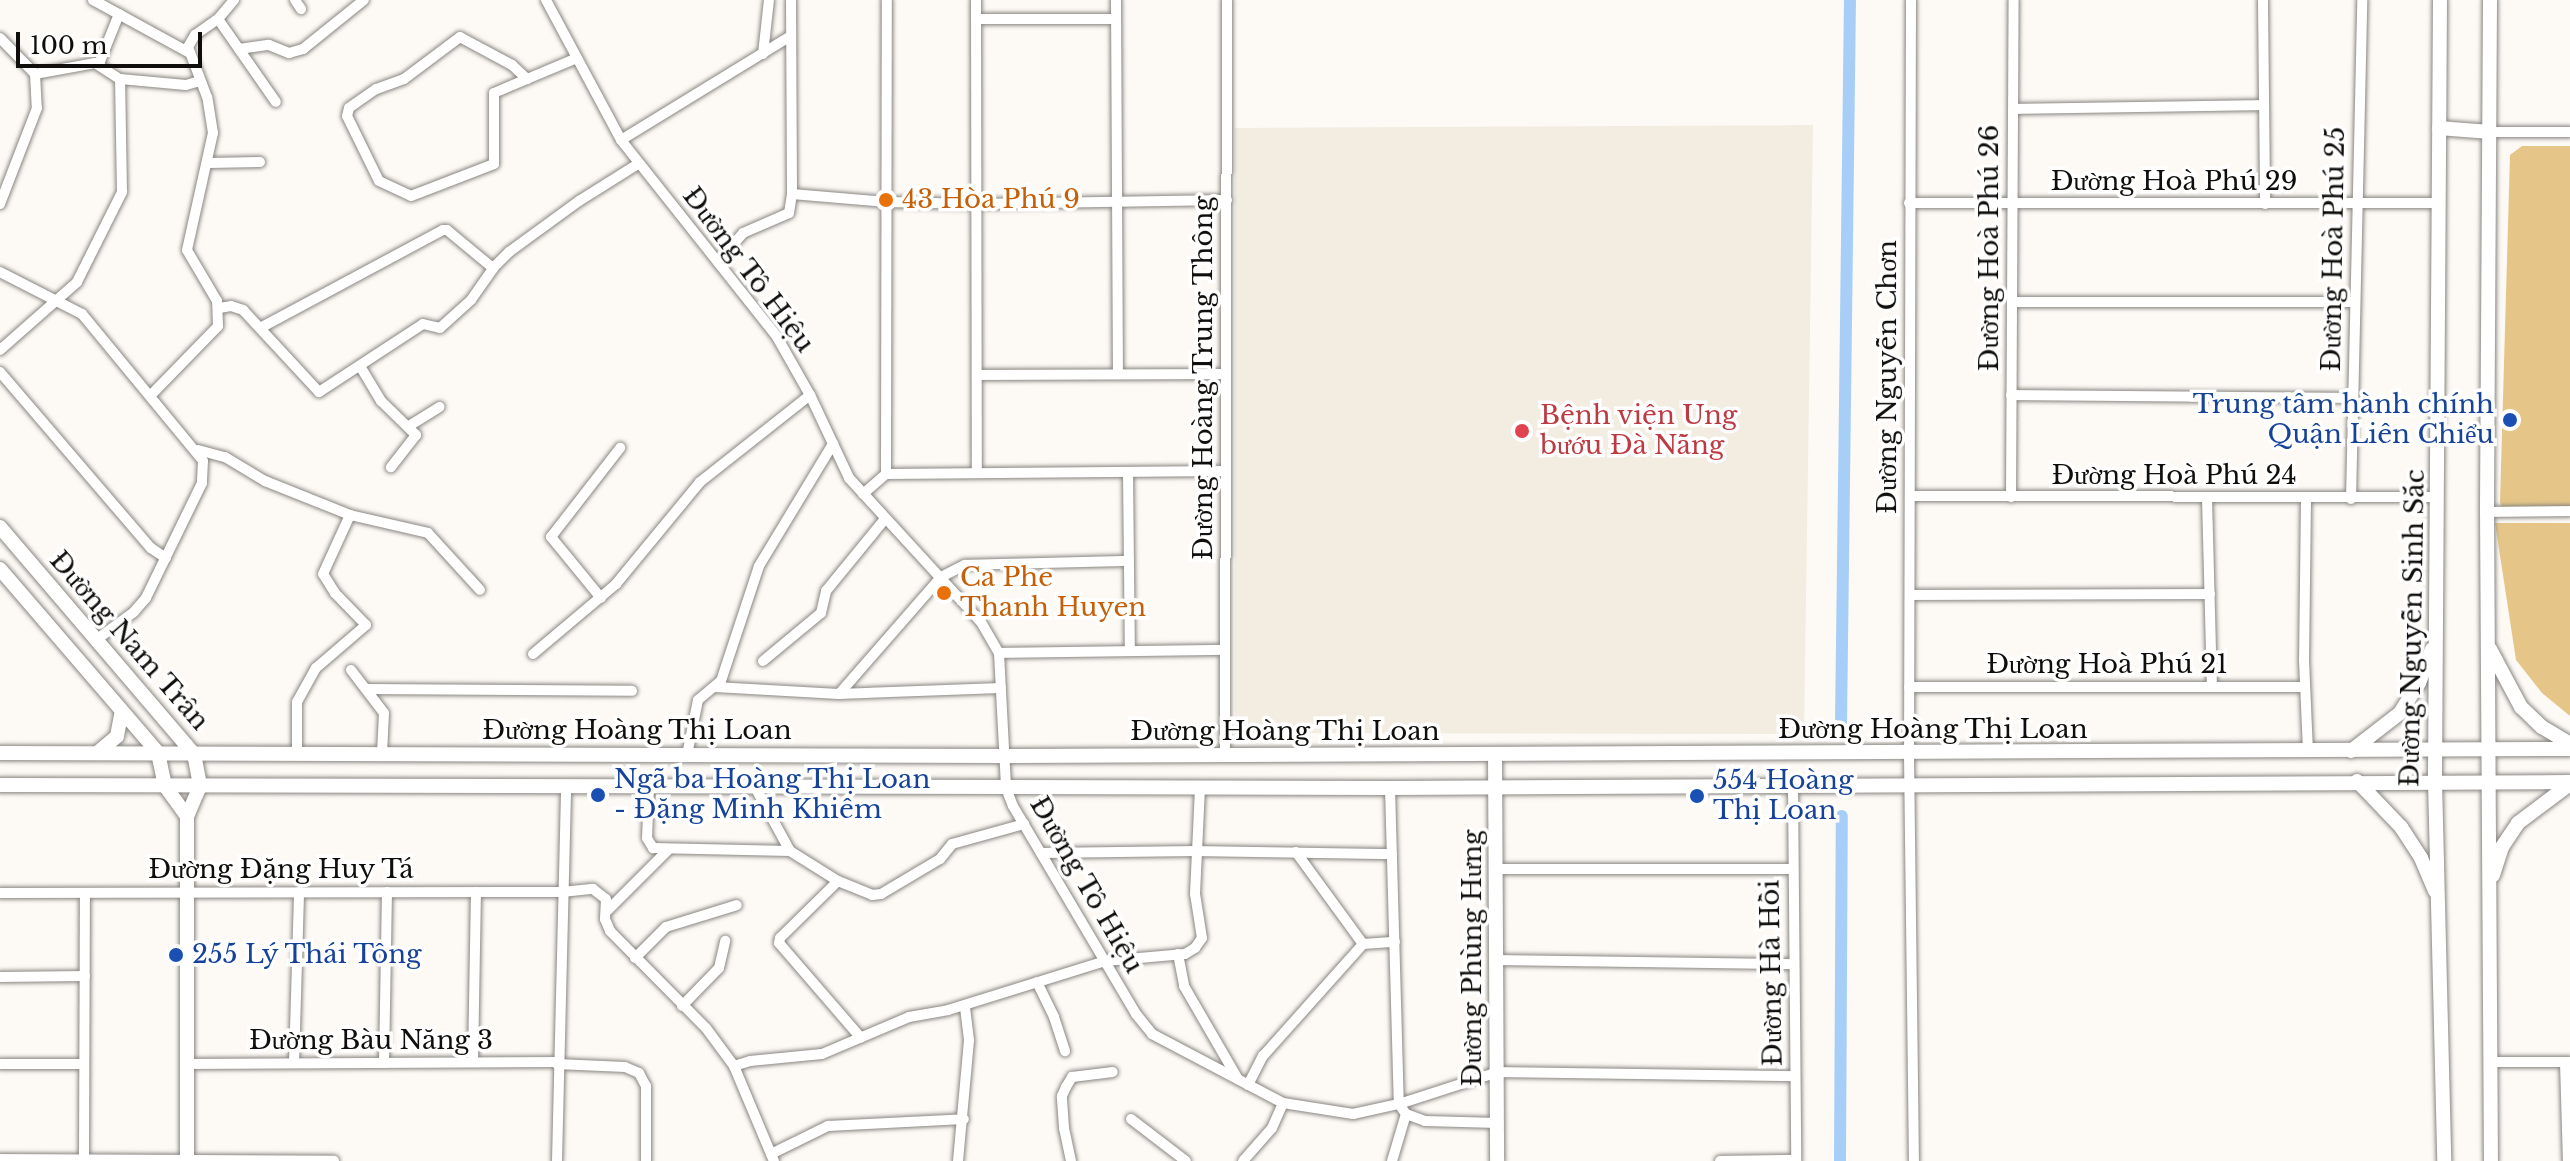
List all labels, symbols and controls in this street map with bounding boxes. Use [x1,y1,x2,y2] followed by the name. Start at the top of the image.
[20,16,206,66] scale bar
[30,31,108,60] text: 100 m
[1974,124,2006,372] street label: Đường Hoà Phú 26
[2316,126,2352,372] street label: Đường Hoà Phú 25
[2050,166,2298,198] street label: Đường Hoà Phú 29
[676,181,820,359] street label: Đường Tô Hiệu
[902,184,1080,216] place label: 43 Hòa Phú 9
[877,191,895,209] marker: 43 Hòa Phú 9
[1188,195,1220,561] street label: Đường Hoàng Trung Thông
[1872,240,1904,514] street label: Đường Nguyễn Chơn
[2193,389,2494,450] place label: Trung tâm hành chính Quận Liên Chiểu
[1540,400,1738,462] place label: Bệnh viện Ung bướu Đà Nẵng
[2501,411,2519,429] marker: Trung tâm hành chính Quận Liên Chiểu
[1511,420,1533,442] marker: Bệnh viện Ung bướu Đà Nẵng
[2051,460,2297,492] street label: Đường Hoà Phú 24
[2395,469,2431,787] street label: Đường Nguyễn Sinh Sắc
[43,545,215,737] street label: Đường Nam Trân
[960,562,1146,624] place label: Ca Phe Thanh Huyen
[935,584,953,602] marker: Ca Phe Thanh Huyen
[1986,649,2228,681] street label: Đường Hoà Phú 21
[1778,714,2088,746] street label: Đường Hoàng Thị Loan
[482,715,792,747] street label: Đường Hoàng Thị Loan
[1130,716,1440,748] street label: Đường Hoàng Thị Loan
[614,764,932,826] place label: Ngã ba Hoàng Thị Loan - Đặng Minh Khiêm
[1713,765,1853,826] place label: 554 Hoàng Thị Loan
[589,786,607,804] marker: Ngã ba Hoàng Thị Loan - Đặng Minh Khiêm
[1688,787,1706,805] marker: 554 Hoàng Thị Loan
[1023,791,1149,979] street label: Đường Tô Hiệu
[1457,829,1489,1087] street label: Đường Phùng Hưng
[147,854,415,886] street label: Đường Đặng Huy Tá
[1755,879,1789,1067] street label: Đường Hà Hồi
[192,939,424,971] place label: 255 Lý Thái Tông
[167,946,185,964] marker: 255 Lý Thái Tông
[249,1025,493,1057] street label: Đường Bàu Năng 3

